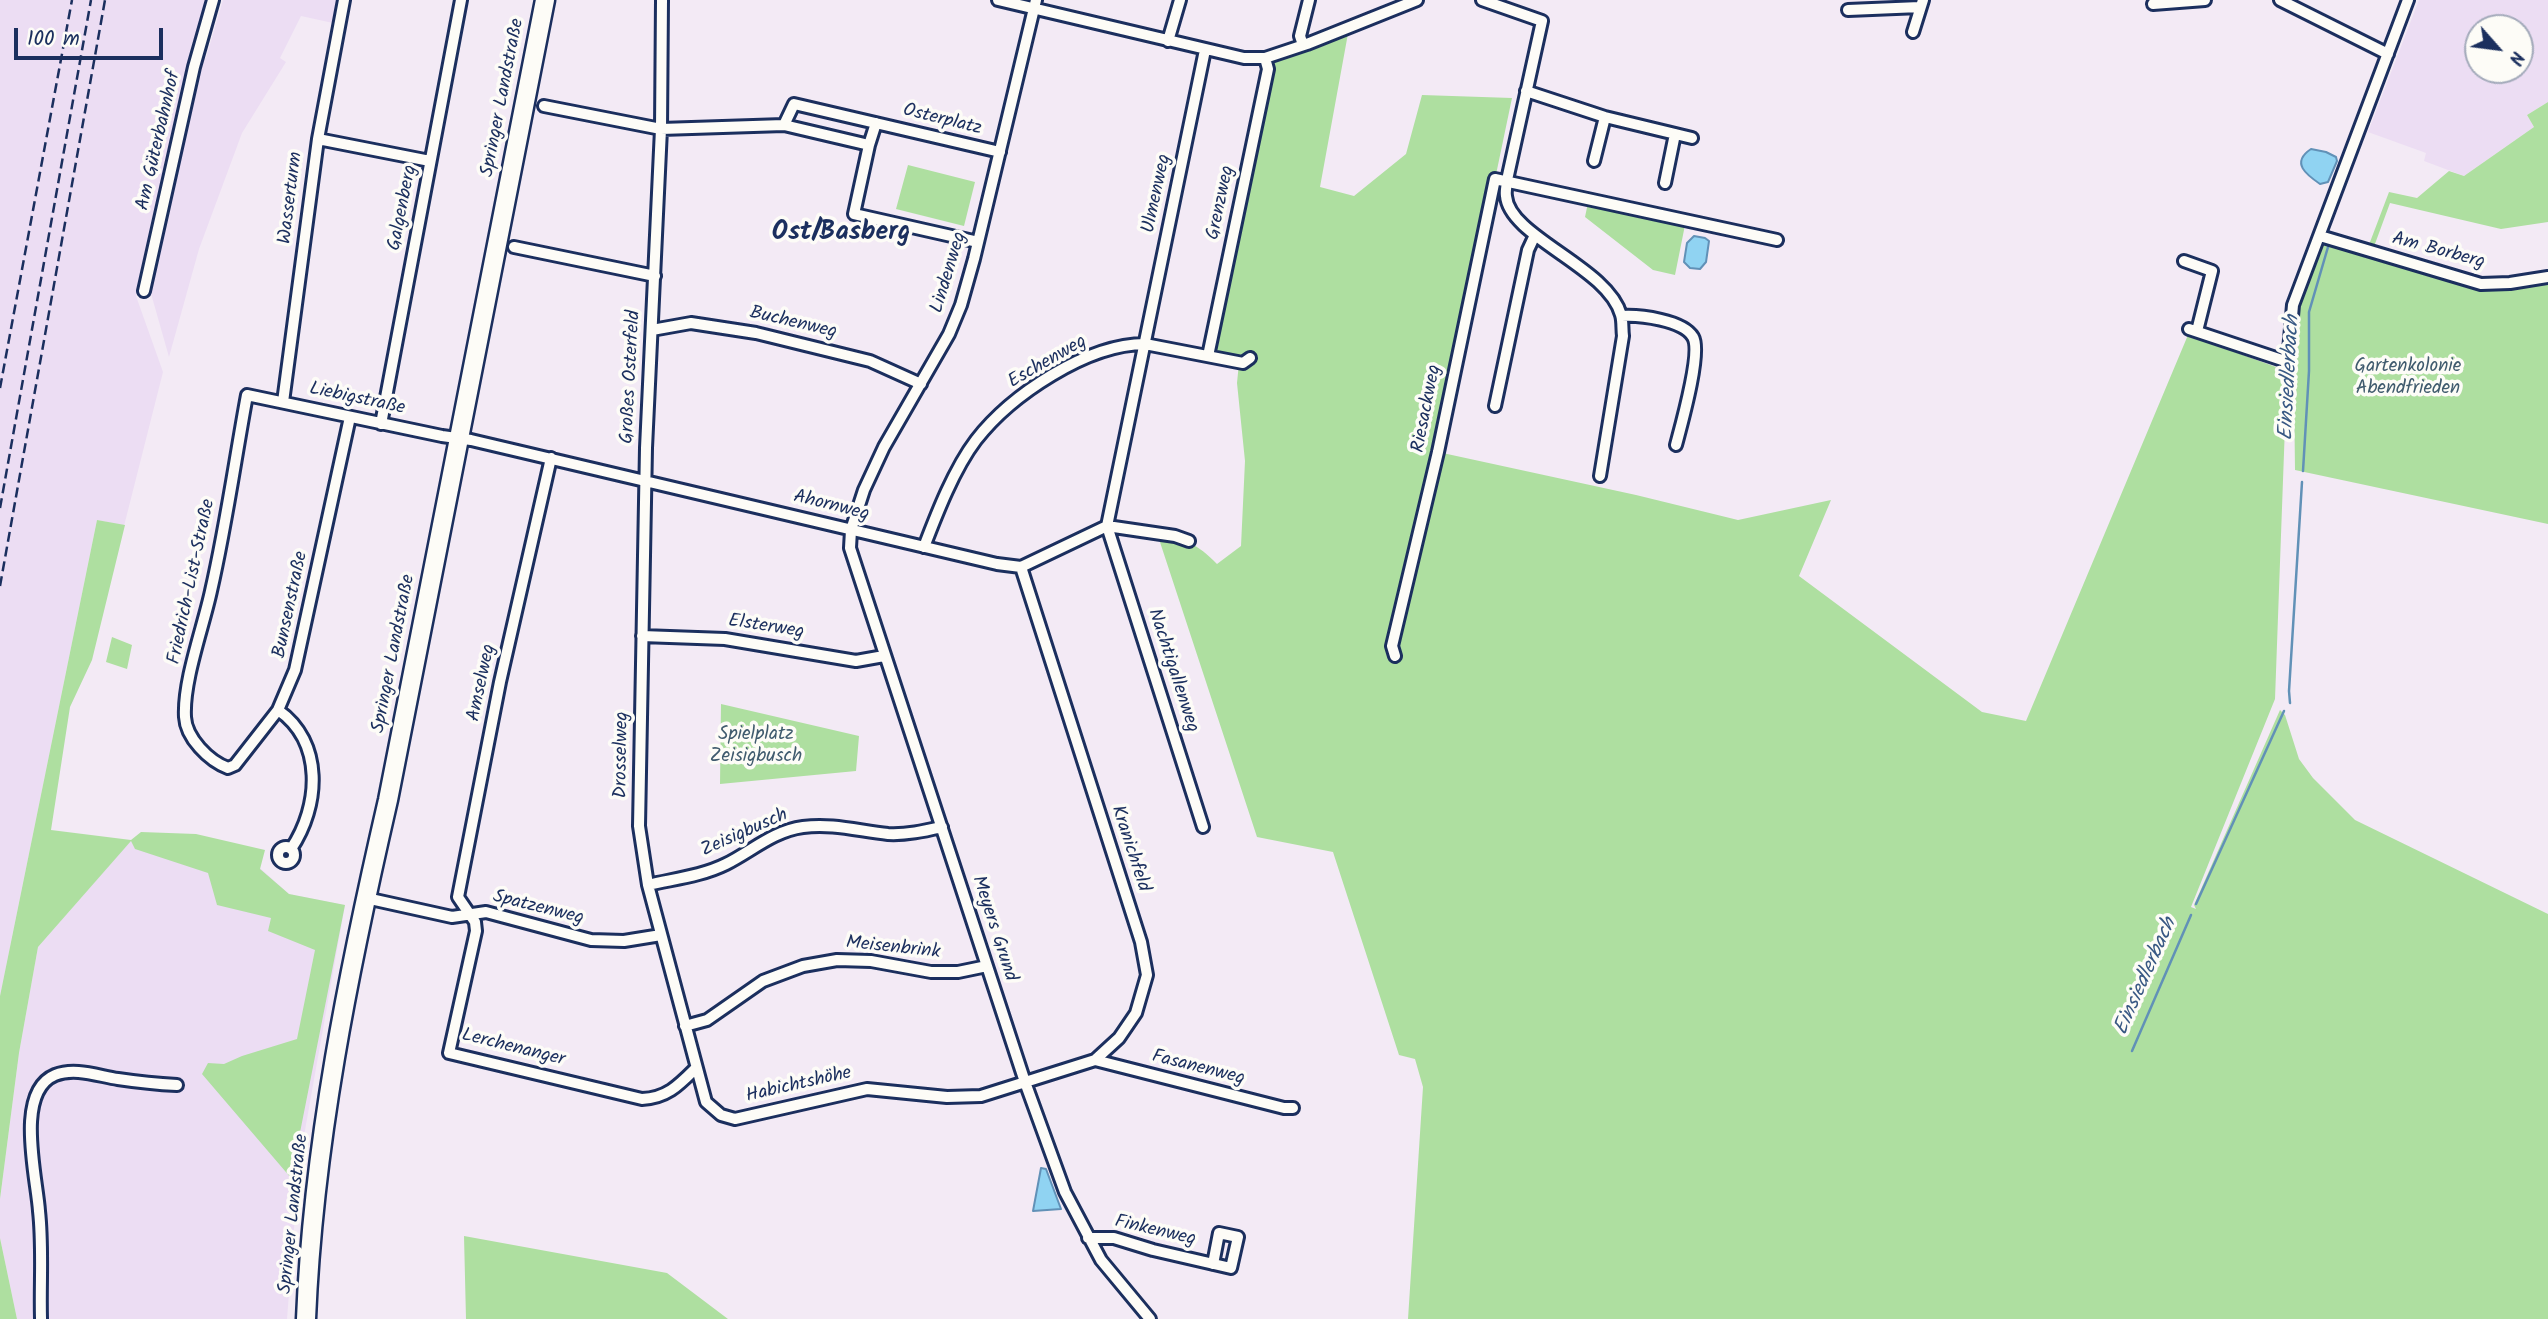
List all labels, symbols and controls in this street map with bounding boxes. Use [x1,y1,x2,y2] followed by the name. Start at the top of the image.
[18,14,166,58] scale bar
[2464,14,2534,84] north arrow
[477,17,531,179] street label: Springer Landstraße
[27,23,80,56] text: 100 m
[2500,46,2532,70] text: N
[133,69,187,213] street label: Am Güterbahnhof
[900,100,984,142] street label: Osterplatz
[275,151,309,245] street label: Wasserturm
[1139,152,1177,236] street label: Ulmenweg
[385,163,423,253] street label: Galgenberg
[1203,164,1241,242] street label: Grenzweg
[772,219,910,251] district label: Ost/Basberg
[2389,229,2487,275] street label: Am Borberg
[927,230,973,316] street label: Lindenweg
[747,303,839,345] street label: Buchenweg
[617,310,647,444] street label: Großes Osterfeld
[2275,315,2307,441] water label: Einsiedlerbach
[1005,331,1091,395] street label: Eschenweg
[2355,357,2461,401] park label: Gartenkolonie Abendfrieden
[1408,363,1448,455] street label: Riesackweg
[307,379,407,421] street label: Liebigstraße
[791,487,871,527] street label: Ahornweg
[164,497,222,667] street label: Friedrich-List-Straße
[270,550,314,660] street label: Bunsenstraße
[368,573,422,735] street label: Springer Landstraße
[1141,606,1203,736] street label: Nachtigallenweg
[726,611,806,645] street label: Elsterweg
[464,642,502,724] street label: Amselweg
[611,711,635,799] street label: Drosselweg
[710,725,802,769] park label: Spielplatz Zeisigbusch
[1104,803,1154,895] street label: Kranichfeld
[698,805,792,863] street label: Zeisigbusch
[965,873,1021,985] street label: Meyers Grund
[490,887,586,931] street label: Spatzenweg
[2110,915,2184,1039] water label: Einsiedlerbach
[845,933,941,965] street label: Meisenbrink
[459,1025,567,1073] street label: Lerchenanger
[1149,1046,1247,1092] street label: Fasanenweg
[744,1063,854,1109] street label: Habichtshöhe
[275,1133,315,1295] street label: Springer Landstraße
[1112,1212,1198,1252] street label: Finkenweg

